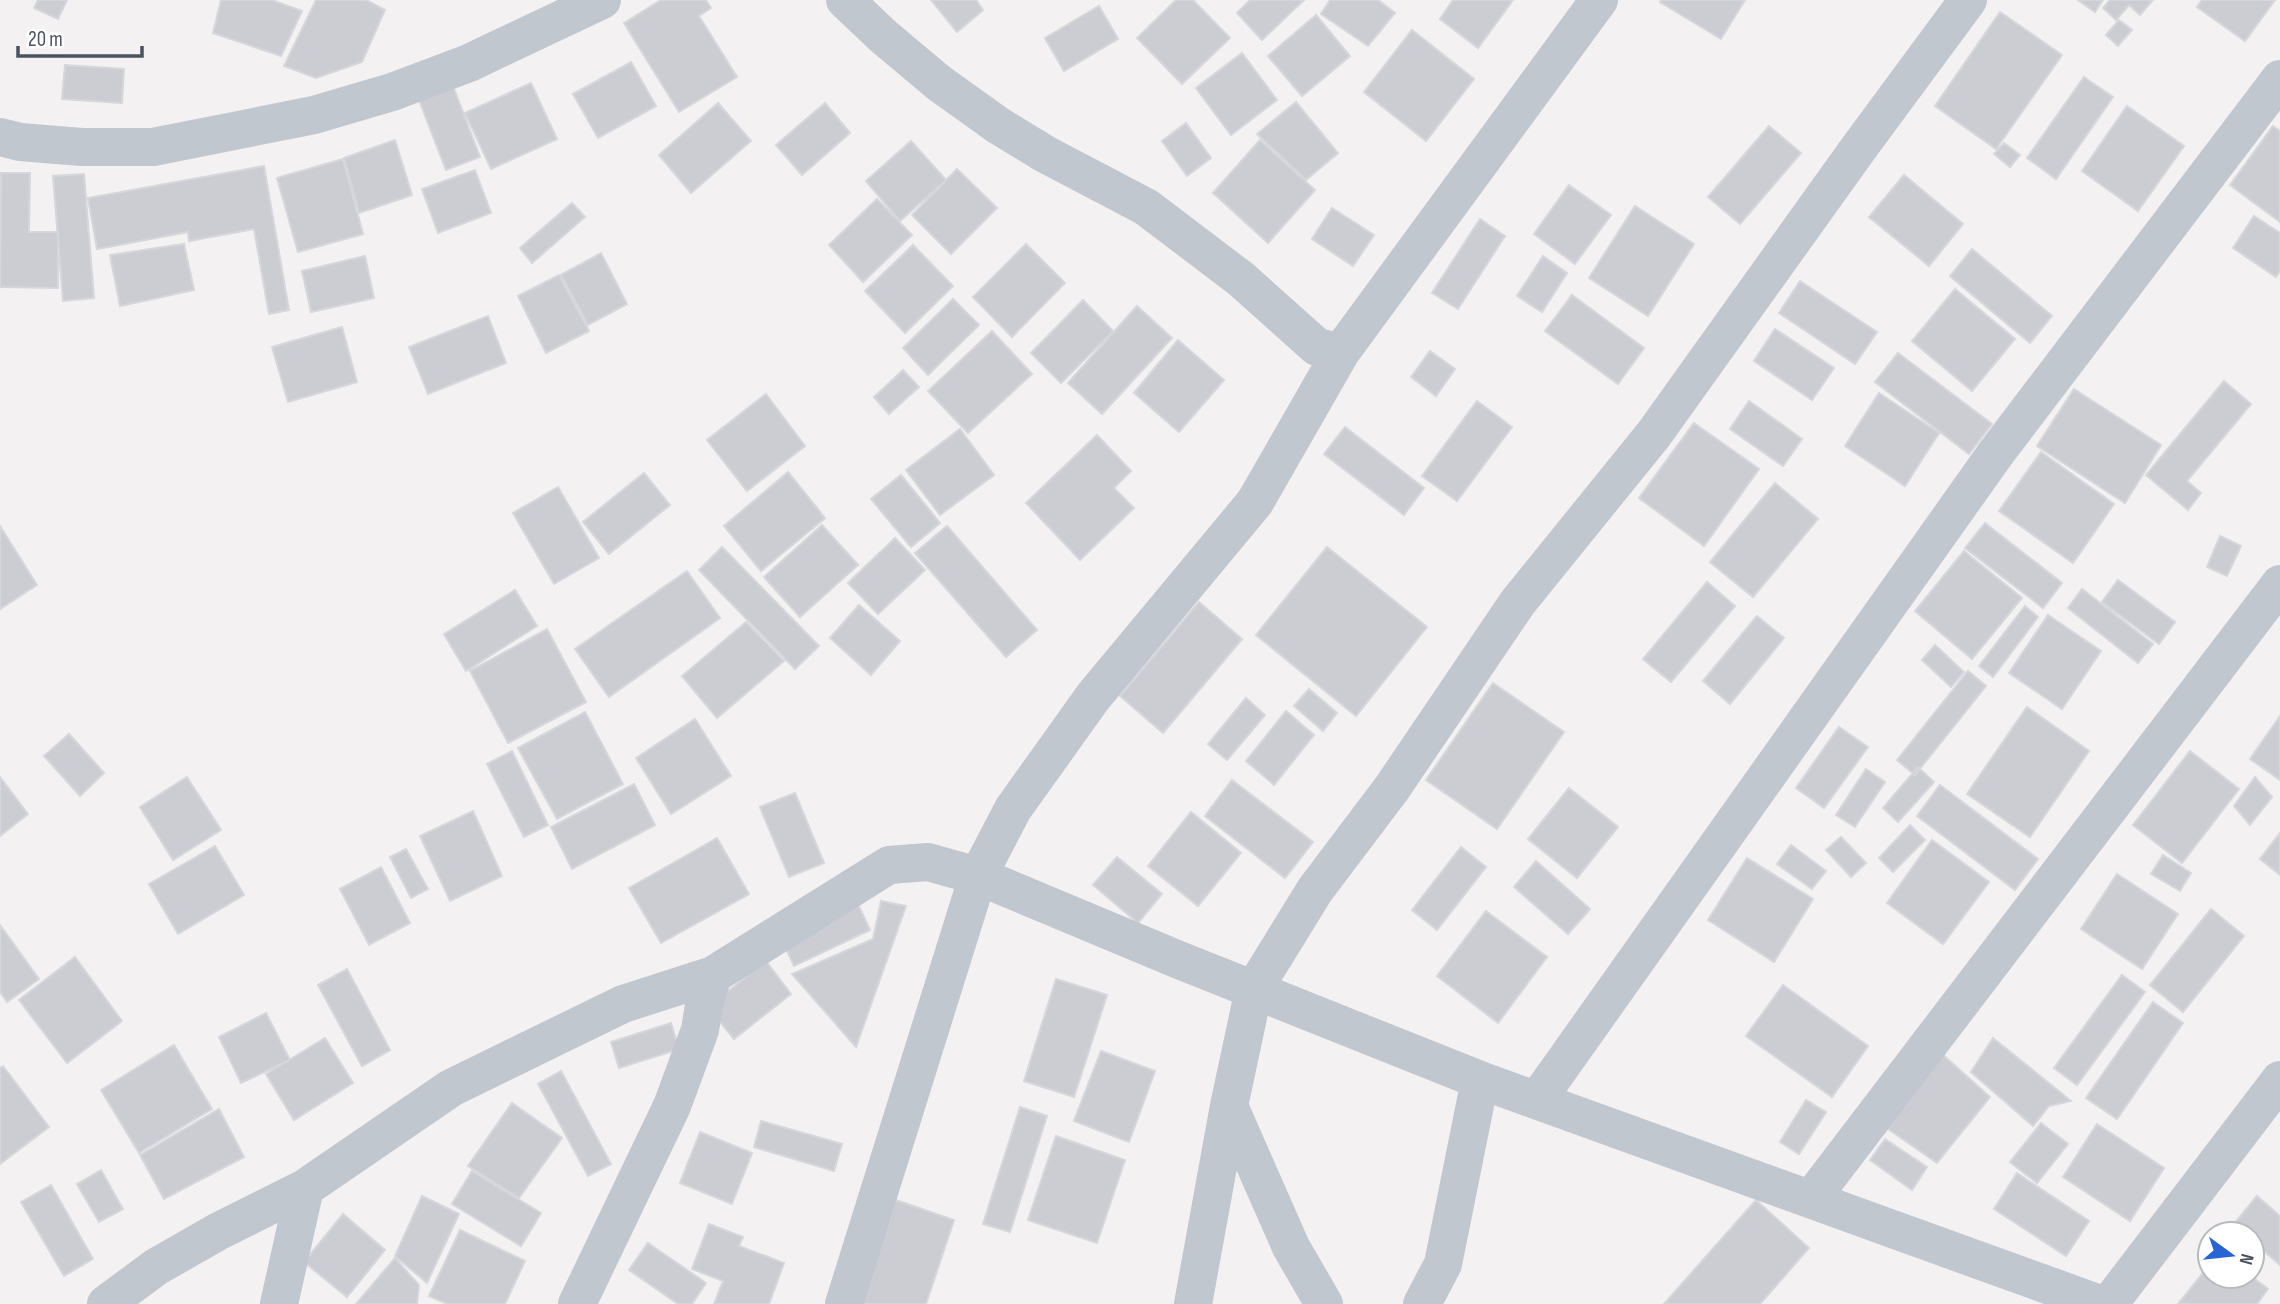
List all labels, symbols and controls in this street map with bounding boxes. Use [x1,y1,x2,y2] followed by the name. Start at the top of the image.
[18,14,142,58] scale bar
[28,27,63,52] text: 20 m
[2196,1220,2266,1290] north arrow
[2234,1251,2258,1267] text: N

